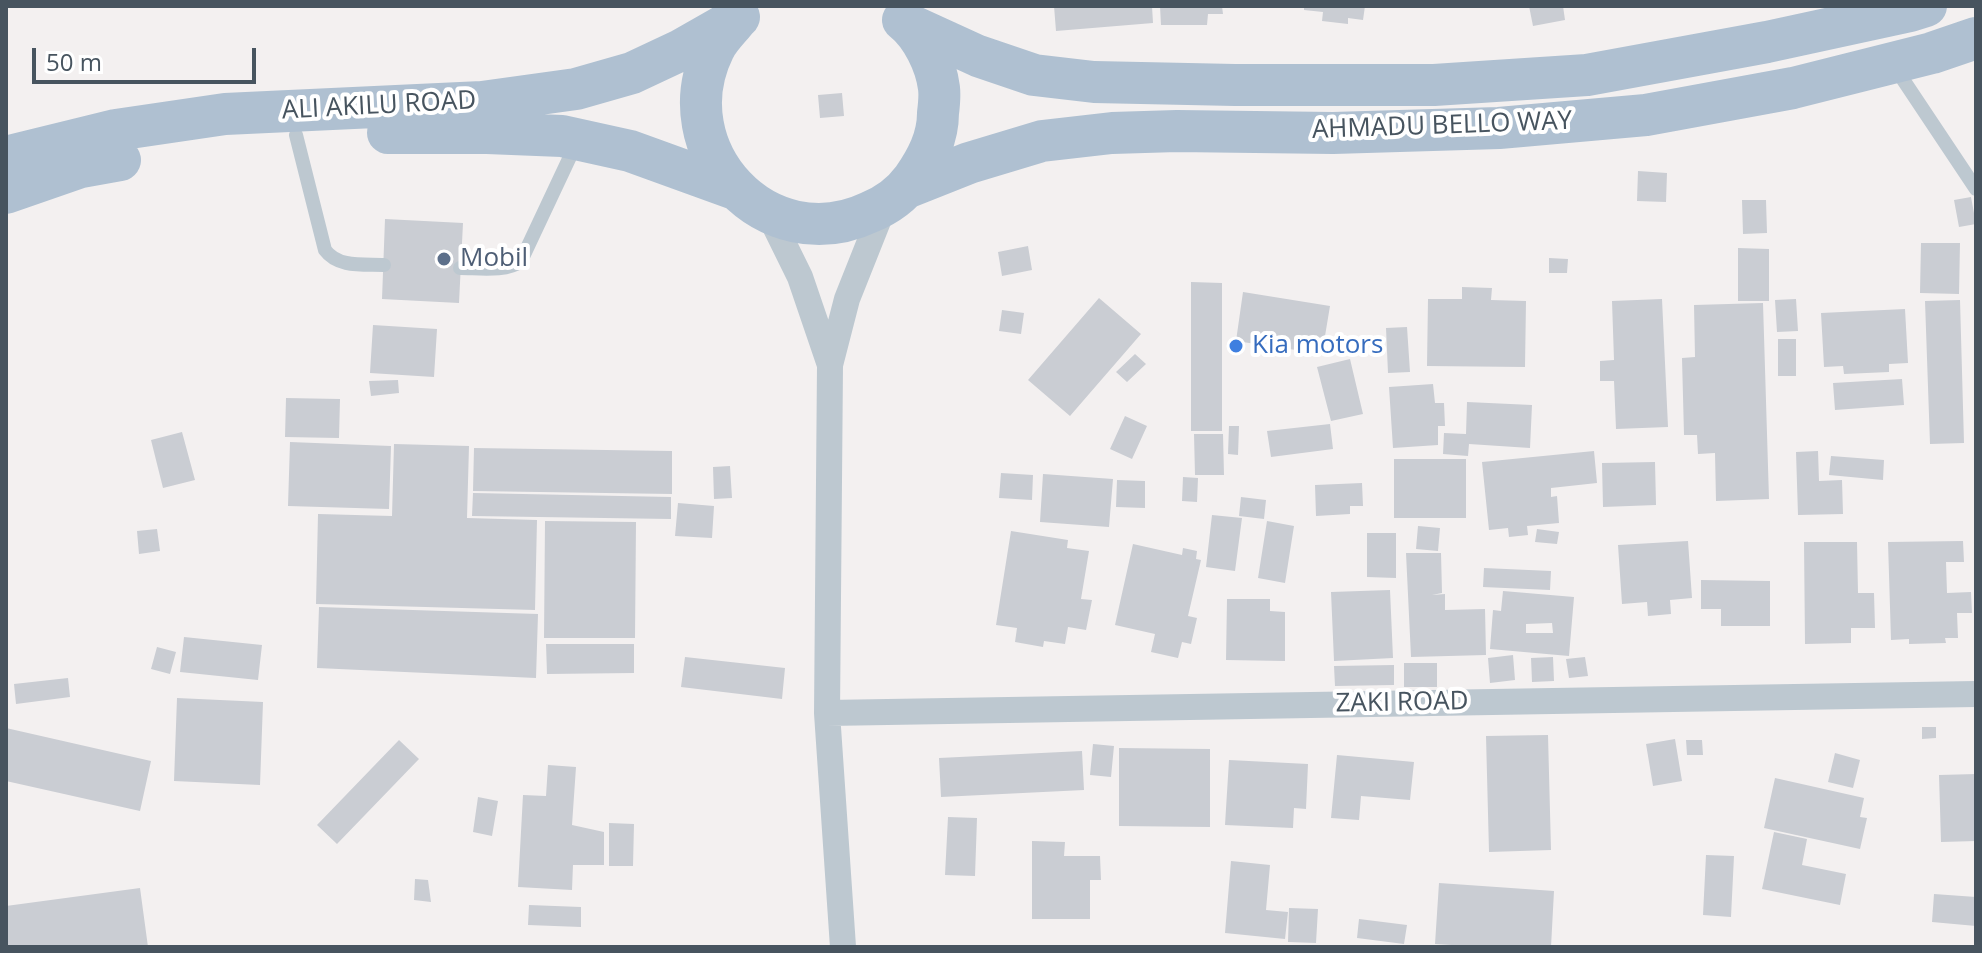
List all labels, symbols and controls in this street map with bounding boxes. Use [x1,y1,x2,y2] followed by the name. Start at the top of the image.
[36,32,260,82] scale bar
[46,45,102,78] text: 50 m
[281,85,477,127] street label: ALI AKILU ROAD
[1311,106,1573,146] street label: AHMADU BELLO WAY
[460,243,528,275] place label: Mobil
[435,250,453,268] marker: Mobil
[1252,330,1383,362] place label: Kia motors
[1227,337,1245,355] marker: Kia motors
[1335,686,1469,720] street label: ZAKI ROAD

